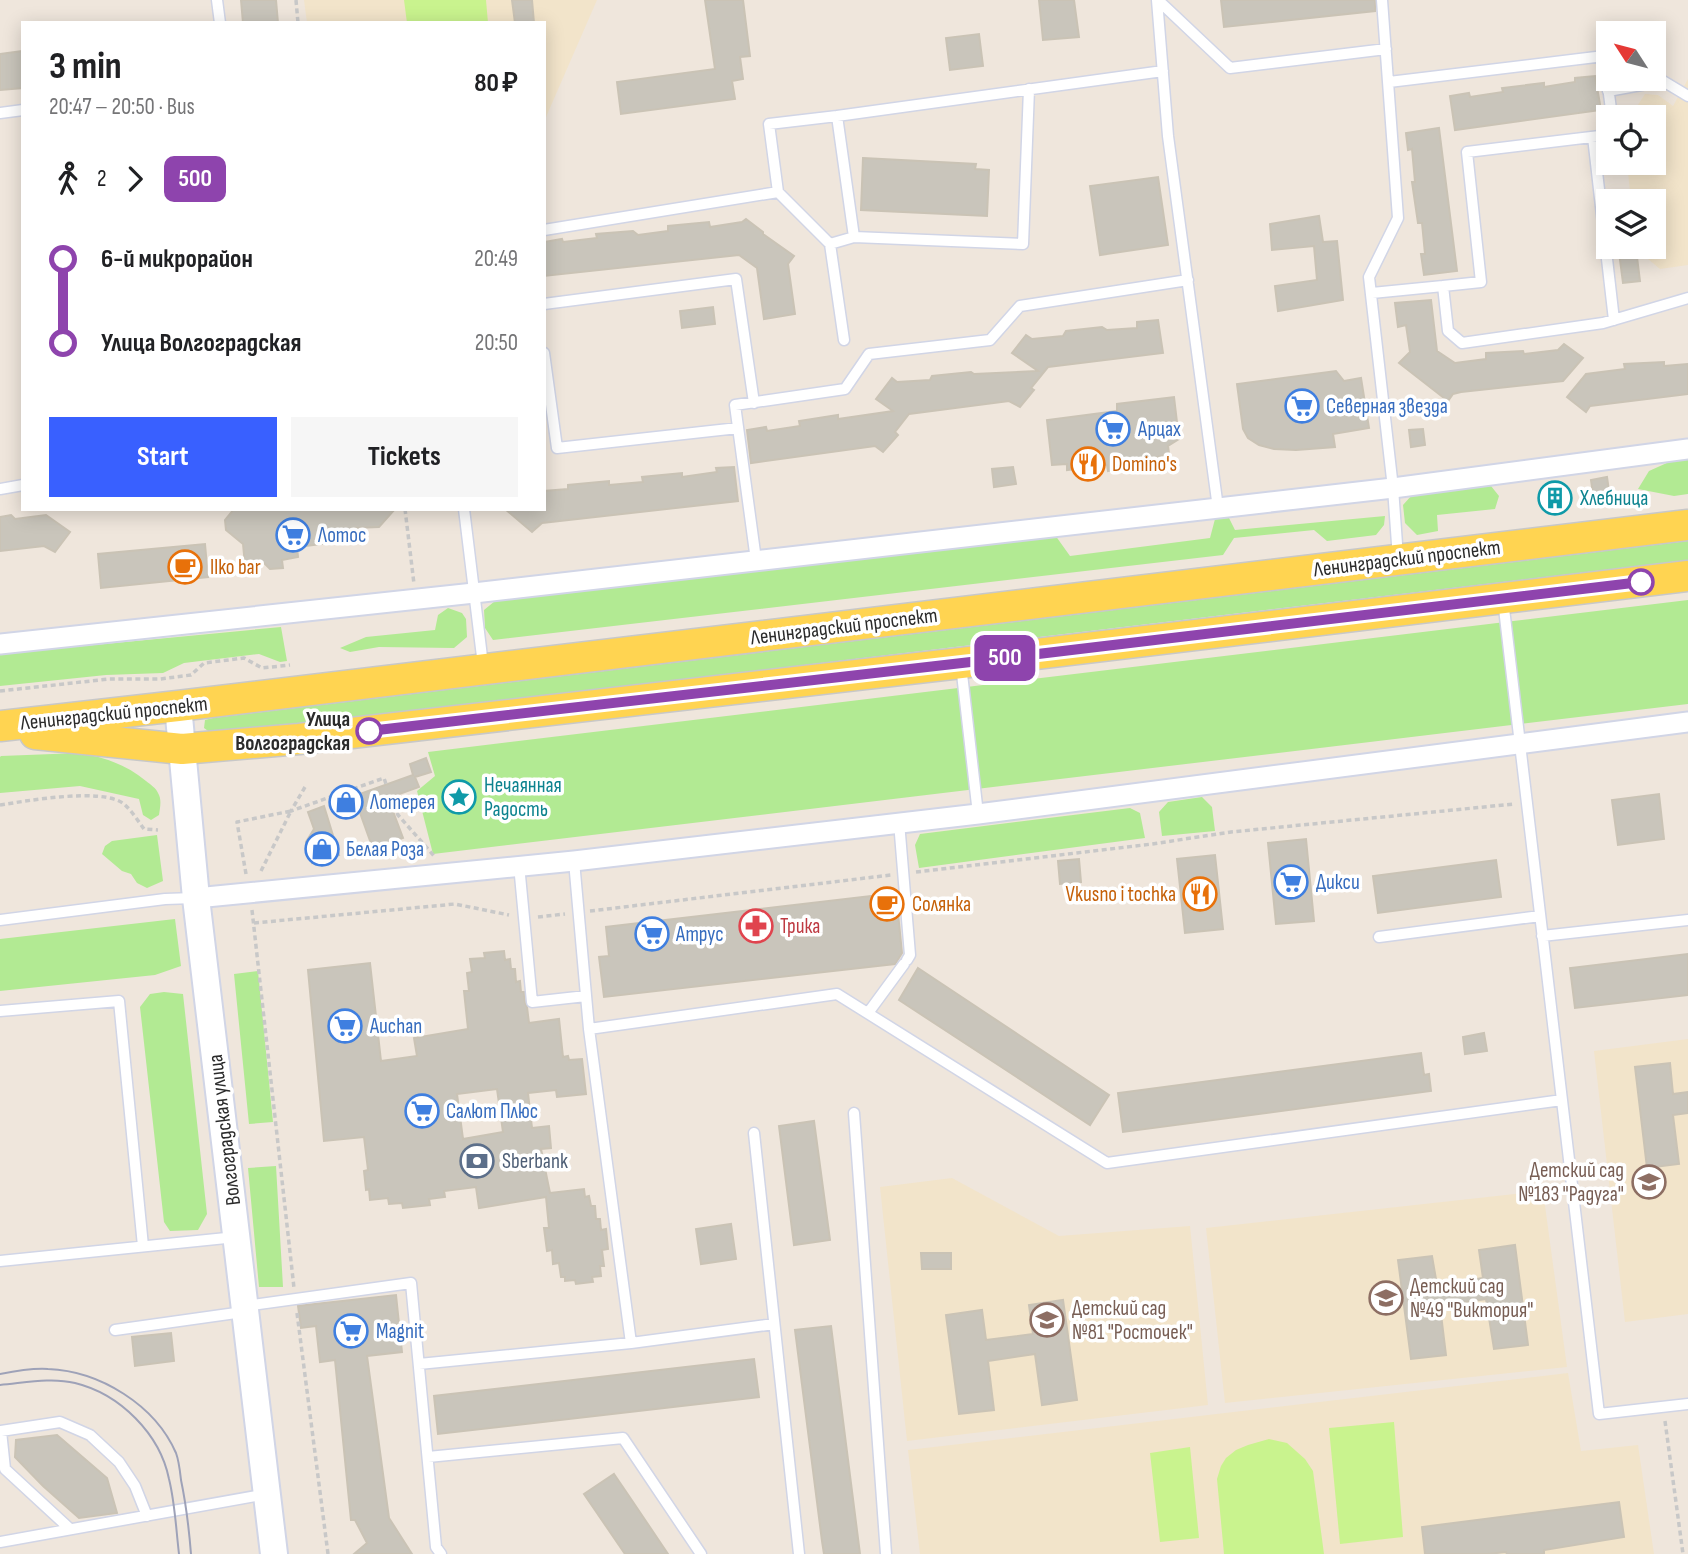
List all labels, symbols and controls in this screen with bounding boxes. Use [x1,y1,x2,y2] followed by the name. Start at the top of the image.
[1596,21,1666,91] north arrow
[1596,21,1666,259] map controls
[49,44,122,89] text: 3 min
[474,68,518,99] text: 80 ₽
[49,93,195,121] text: 20:47 – 20:50 · Bus
[1596,105,1666,175] button: locate
[49,160,87,198] icon: walk
[116,160,154,198] icon: forward
[178,164,212,193] text: 500
[97,165,106,193] text: 2
[1596,189,1666,259] button: layers
[101,244,253,275] text: 6-й микрорайон
[474,245,518,273] text: 20:49
[101,328,301,359] text: Улица Волгоградская
[475,329,518,357] text: 20:50
[1283,387,1321,425] supermarket icon: Северная звезда
[1326,394,1448,419] place label: Северная звезда
[1094,410,1132,448] supermarket icon: Арцах
[49,417,277,497] button: Start
[291,417,518,497] button: Tickets
[1137,417,1181,442] place label: Арцах
[1069,445,1107,483] restaurant icon: Domino's
[1112,452,1177,477] place label: Domino's
[1536,479,1574,517] building icon: Хлебница
[1579,486,1648,511] place label: Хлебница
[274,516,312,554] supermarket icon: Лотос
[317,523,366,548] place label: Лотос
[1311,535,1502,582] street label: Ленинградский проспект
[166,548,204,586] cafe icon: Ilko bar
[210,555,261,580] place label: Ilko bar
[1628,569,1654,595] unlabelled marker
[748,603,939,650] street label: Ленинградский проспект
[965,635,1045,681] line badge: 500
[988,643,1022,672] text: 500
[18,691,209,736] street label: Ленинградский проспект
[235,707,350,756] place label: Улица Волгоградская
[356,718,382,744] marker: Улица Волгоградская
[484,773,562,822] place label: Нечаянная Радость
[440,778,478,816] place icon: Нечаянная Радость
[327,783,365,821] shop icon: Лотерея
[369,790,435,815] place label: Лотерея
[303,830,341,868] shop icon: Белая Роза
[346,837,424,862] place label: Белая Роза
[1272,863,1310,901] supermarket icon: Дикси
[1316,870,1360,895] place label: Дикси
[1181,875,1219,913] restaurant icon: Vkusno i tochka
[1066,882,1176,907] place label: Vkusno i tochka
[868,885,906,923] cafe icon: Солянка
[912,892,971,917] place label: Солянка
[737,907,775,945] pharmacy icon: Трика
[780,914,820,939] place label: Трика
[633,915,671,953] supermarket icon: Атрус
[675,922,724,947] place label: Атрус
[326,1007,364,1045] supermarket icon: Auchan
[369,1014,422,1039] place label: Auchan
[203,1053,246,1207] street label: Волгоградская улица
[403,1092,441,1130] supermarket icon: Салют Плюс
[446,1099,538,1124] place label: Салют Плюс
[458,1142,496,1180] bank icon: Sberbank
[502,1149,568,1174] place label: Sberbank
[1518,1158,1624,1207] place label: Детский сад №183 "Радуга"
[1630,1163,1668,1201] school or university icon: Детский сад №183 "Радуга"
[1410,1274,1533,1323] place label: Детский сад №49 "Виктория"
[1367,1279,1405,1317] school or university icon: Детский сад №49 "Виктория"
[1072,1296,1193,1345] place label: Детский сад №81 "Росточек"
[1028,1301,1066,1339] school or university icon: Детский сад №81 "Росточек"
[332,1312,370,1350] supermarket icon: Magnit
[376,1319,424,1344] place label: Magnit

